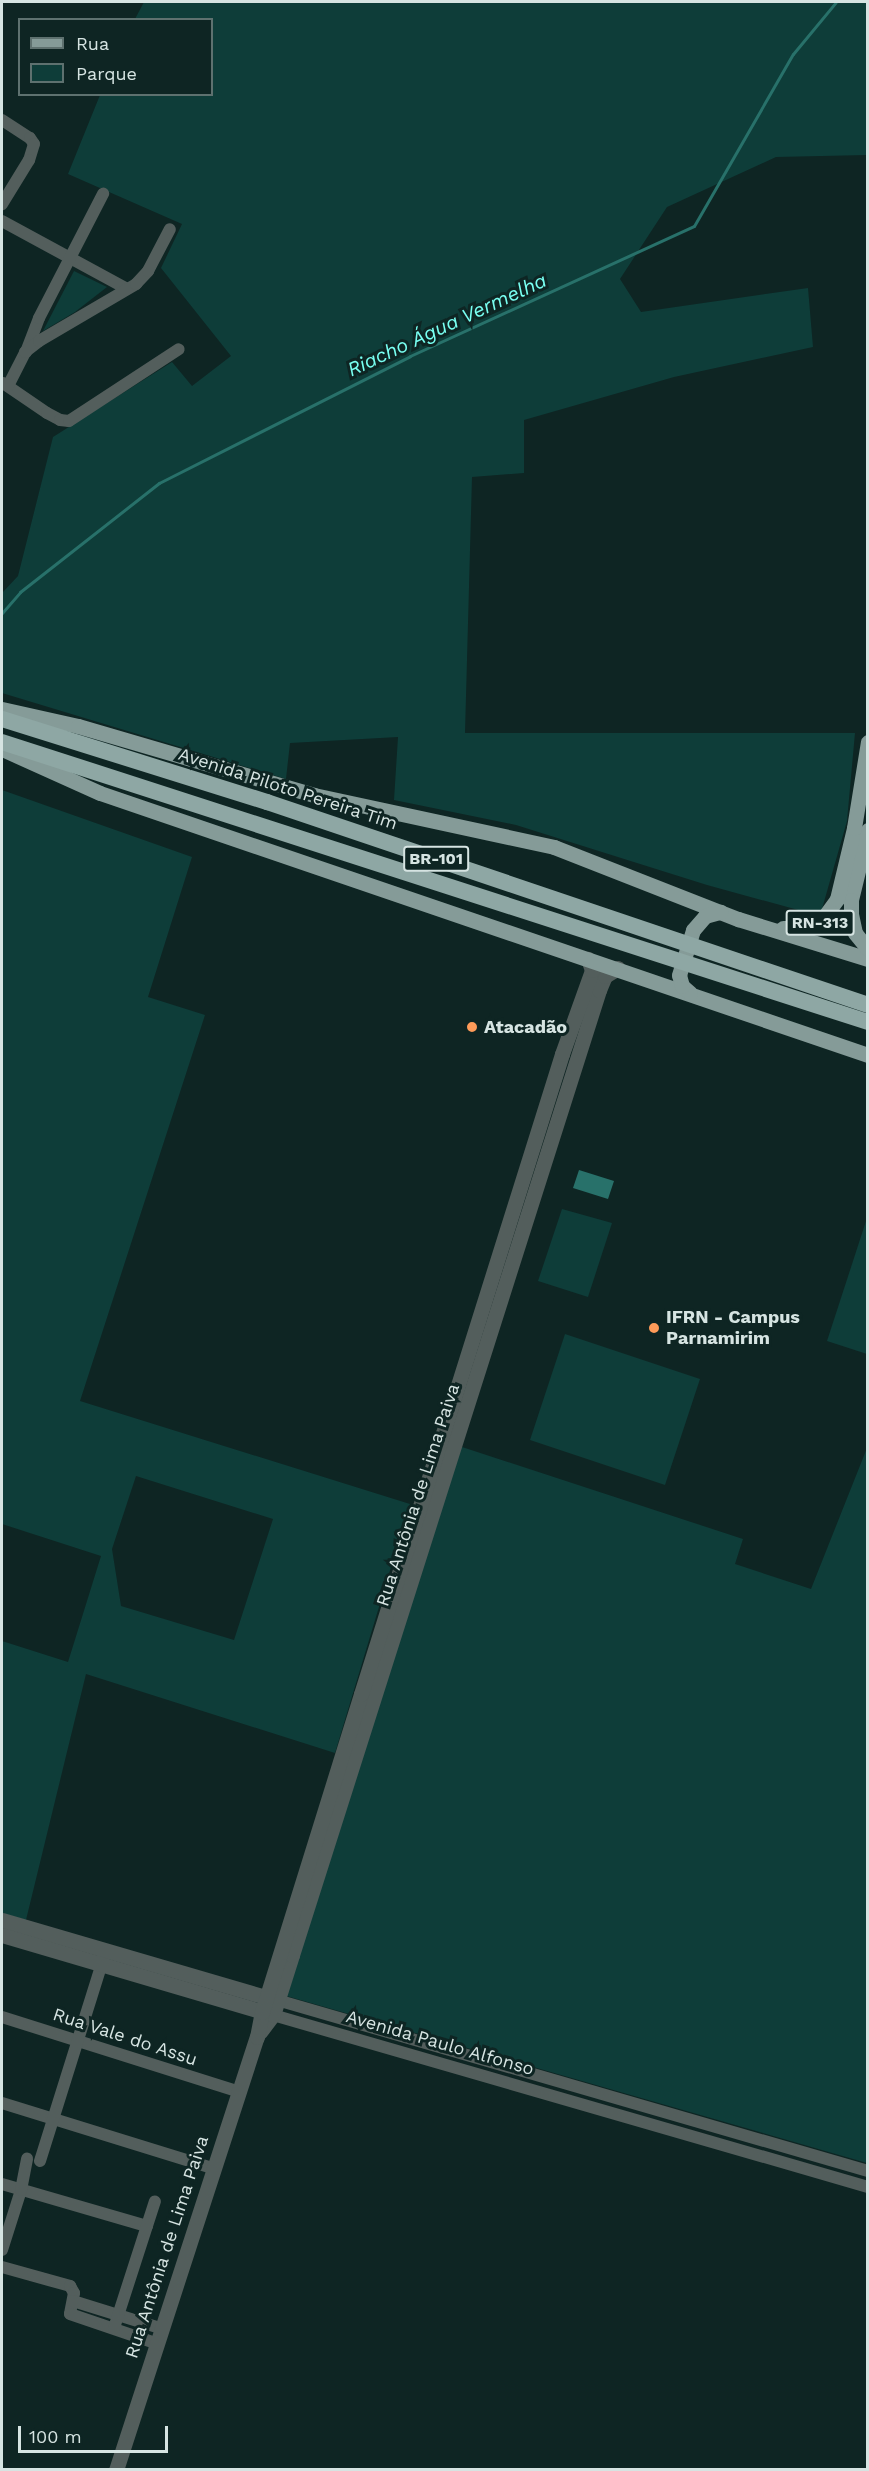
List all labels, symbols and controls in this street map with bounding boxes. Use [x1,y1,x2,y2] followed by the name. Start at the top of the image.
[18,18,213,96] legend
[76,33,109,54] text: Rua
[76,63,137,84] text: Parque
[343,268,551,382] water label: Riacho Água Vermelha
[175,743,401,835] street label: Avenida Piloto Pereira Tim
[403,846,469,872] road number: BR-101
[786,910,854,936] road number: RN-313
[484,1016,567,1038] place label: Atacadão
[465,1020,479,1034] marker: Atacadão
[666,1307,800,1350] place label: IFRN - Campus Parnamirim
[647,1321,661,1335] marker: IFRN - Campus Parnamirim
[371,1380,465,1610] street label: Rua Antônia de Lima Paiva
[49,2003,201,2071] street label: Rua Vale do Assu
[343,2006,537,2080] street label: Avenida Paulo Alfonso
[120,2132,214,2362] street label: Rua Antônia de Lima Paiva
[21,2414,171,2452] scale bar
[29,2426,82,2447] text: 100 m

